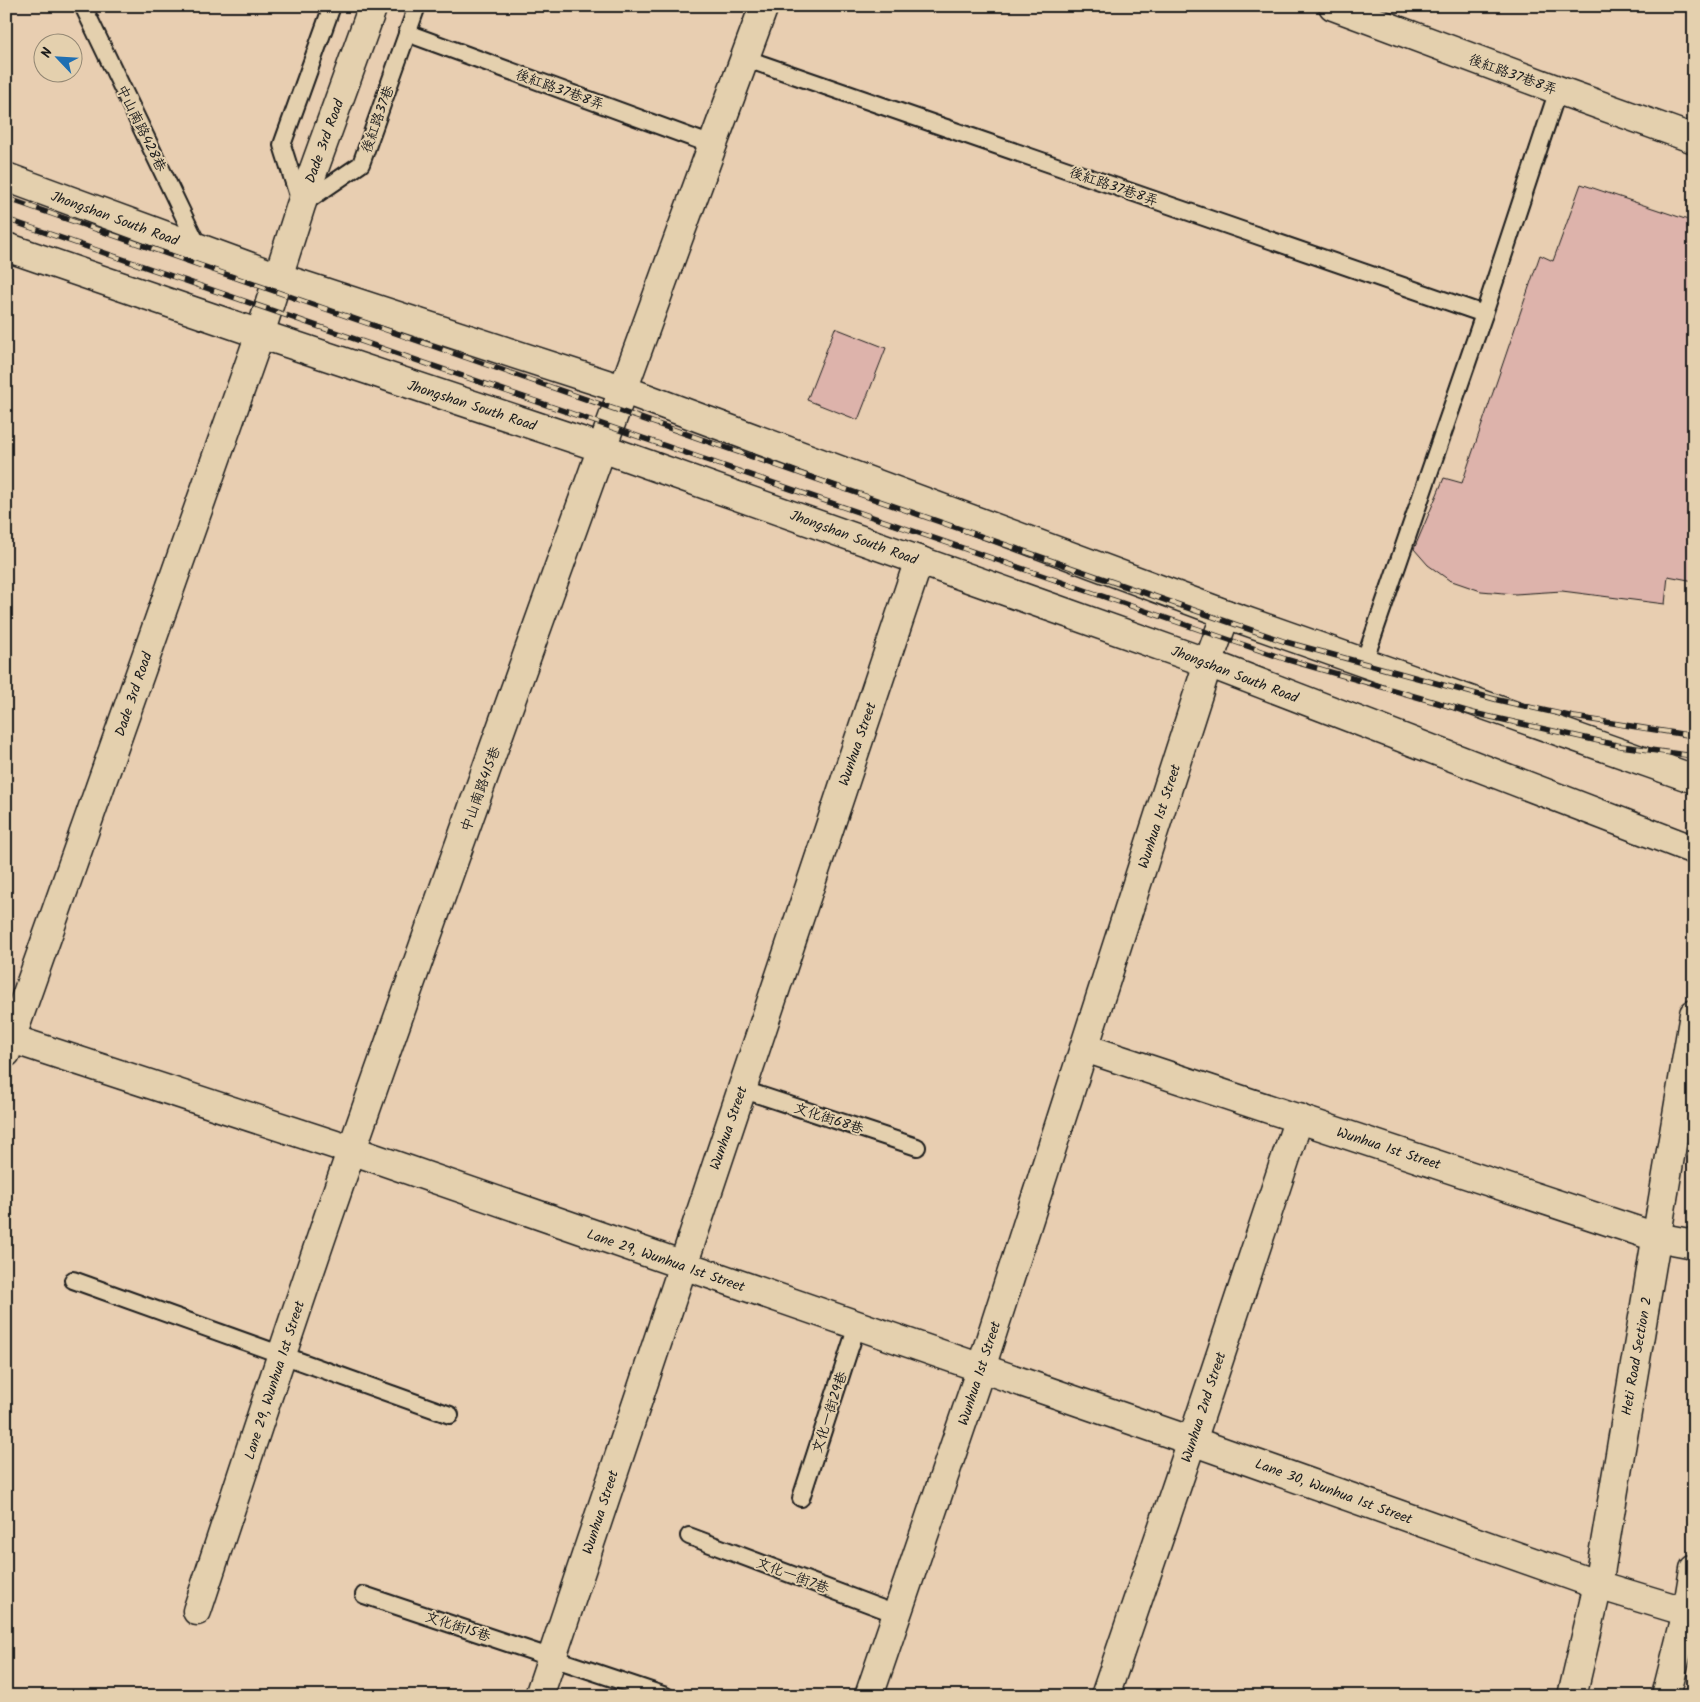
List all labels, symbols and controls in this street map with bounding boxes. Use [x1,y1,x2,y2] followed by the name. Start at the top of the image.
[32,32,82,82] north arrow
[35,44,59,62] text: N
[1465,49,1560,101] street label: 後紅路37巷8弄
[512,64,607,116] street label: 後紅路37巷8弄
[111,81,172,177] street label: 中山南路428巷
[356,82,401,156] street label: 後紅路37巷
[300,95,351,186] street label: Dade 3rd Road
[1066,161,1161,212] street label: 後紅路37巷8弄
[48,186,183,253] street label: Jhongshan South Road
[404,375,540,438] street label: Jhongshan South Road
[787,505,922,572] street label: Jhongshan South Road
[1168,641,1302,710] street label: Jhongshan South Road
[109,648,159,739] street label: Dade 3rd Road
[833,699,883,789] street label: Wunhua Street
[455,743,507,835] street label: 中山南路415巷
[1133,761,1187,871] street label: Wunhua 1st Street
[704,1083,754,1173] street label: Wunhua Street
[791,1097,867,1141] street label: 文化街68巷
[1334,1122,1444,1176] street label: Wunhua 1st Street
[584,1224,748,1299] street label: Lane 29, Wunhua 1st Street
[1616,1295,1658,1417] street label: Heti Road Section 2
[239,1298,311,1463] street label: Lane 29, Wunhua 1st Street
[953,1318,1007,1428] street label: Wunhua 1st Street
[1176,1349,1232,1466] street label: Wunhua 2nd Street
[806,1368,854,1456] street label: 文化一街29巷
[1252,1453,1416,1531] street label: Lane 30, Wunhua 1st Street
[577,1467,625,1557] street label: Wunhua Street
[753,1552,833,1600] street label: 文化一街7巷
[422,1606,494,1648] street label: 文化街15巷

